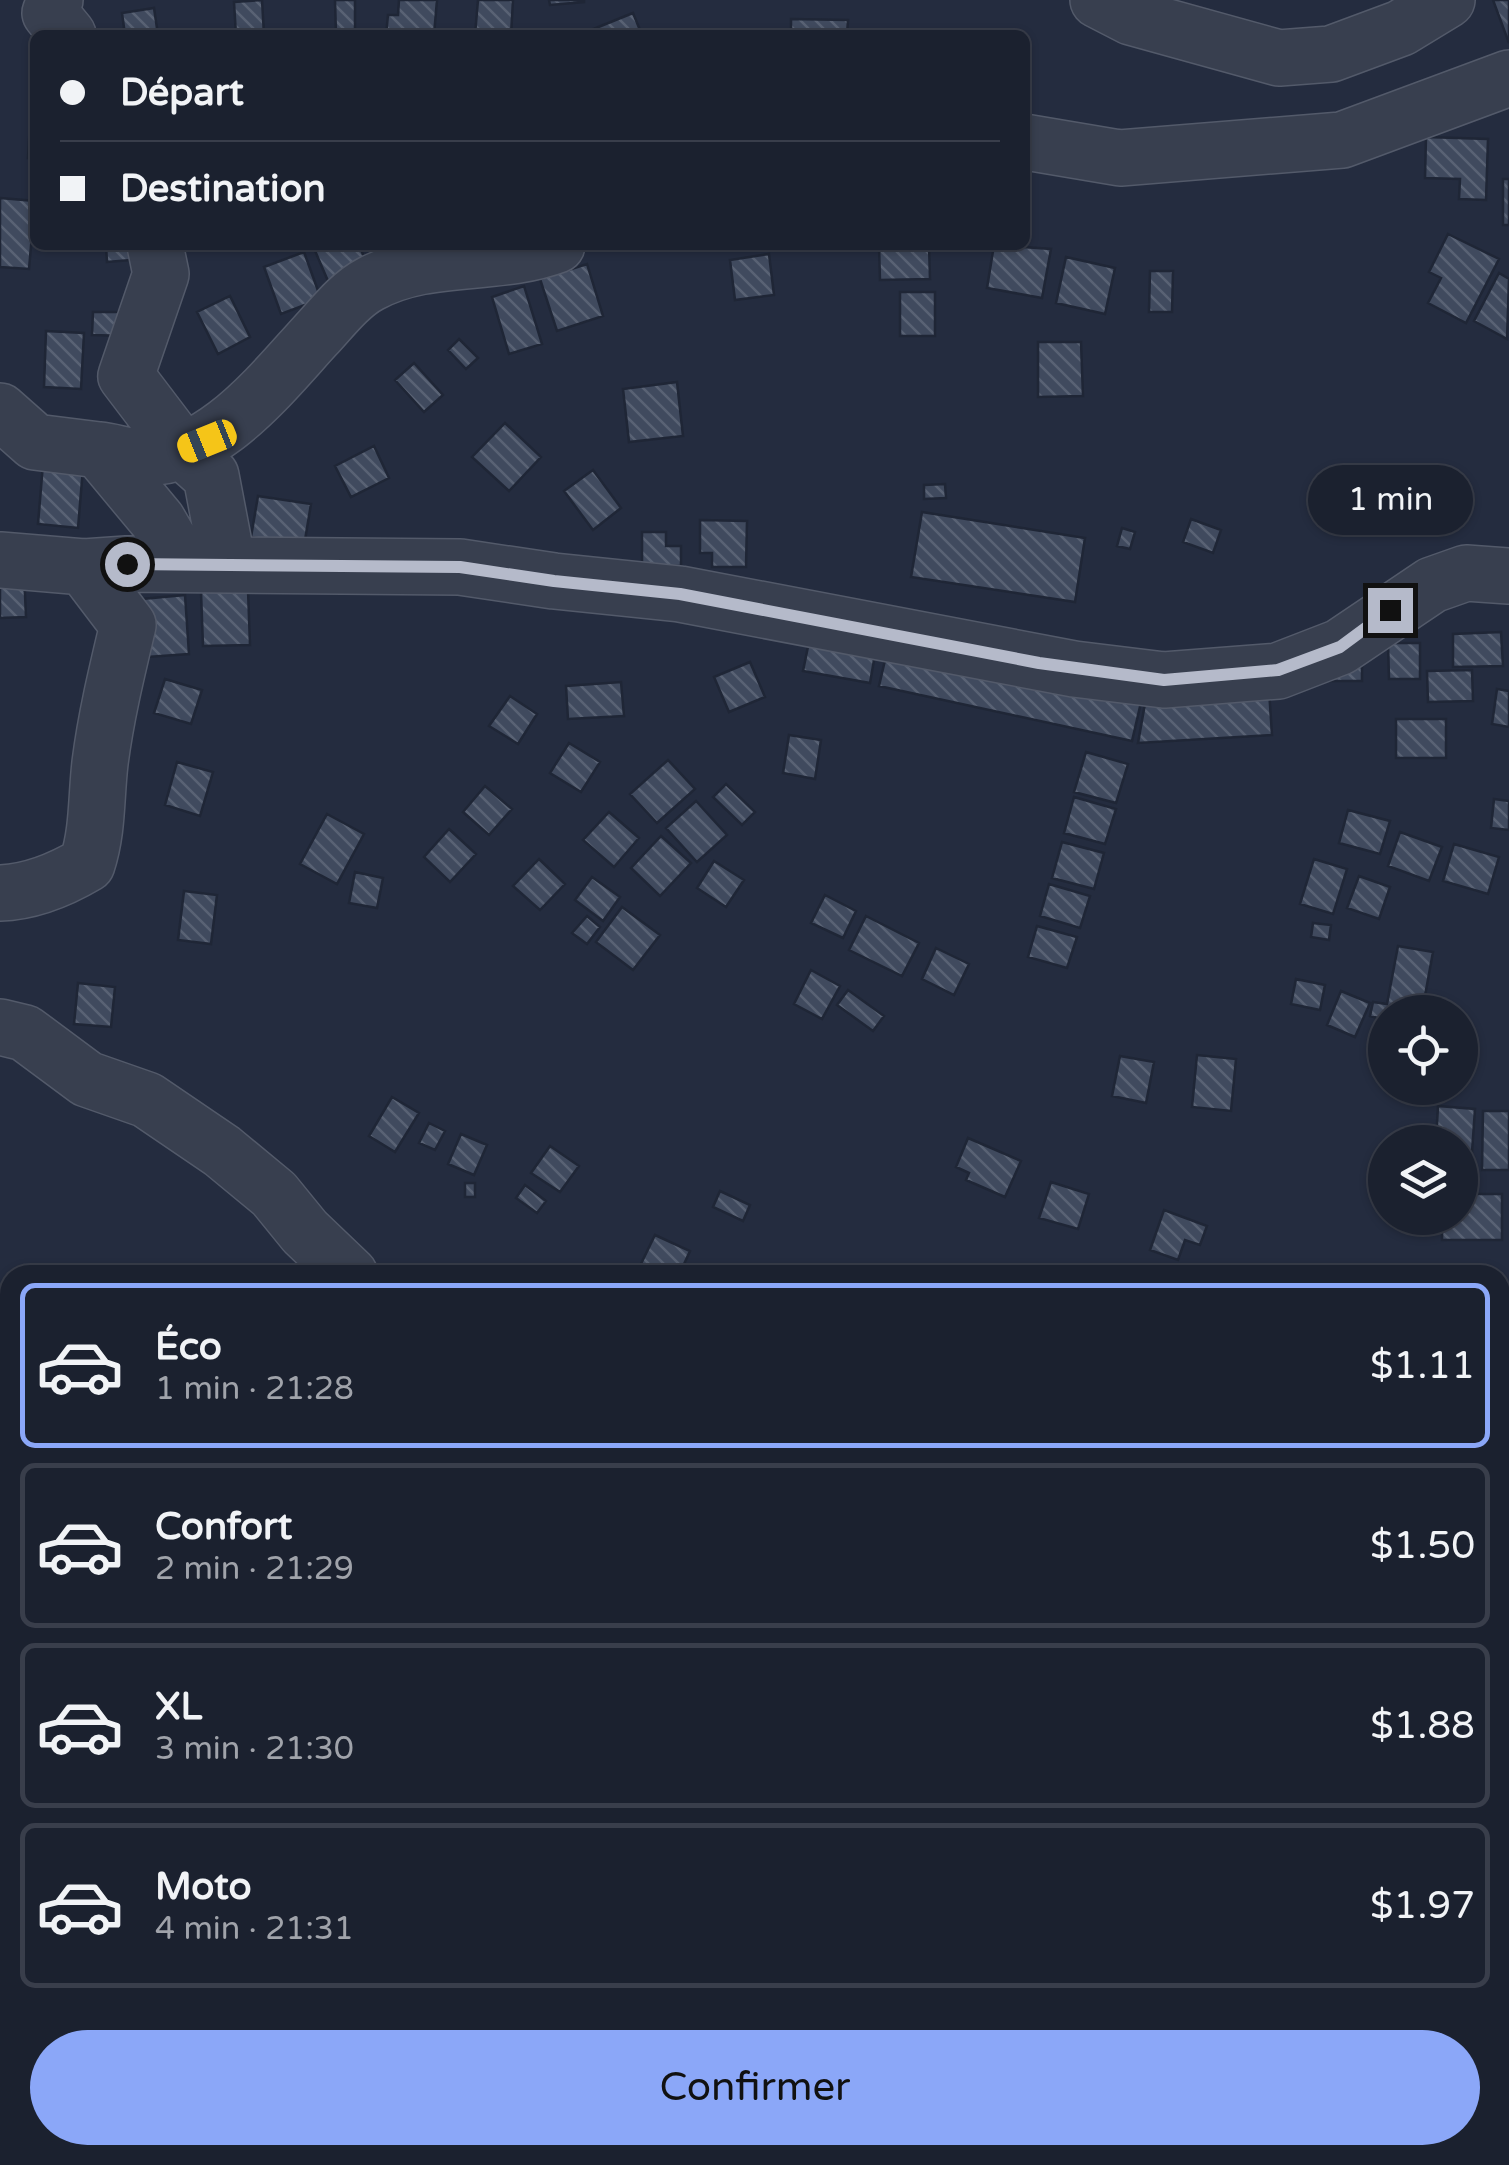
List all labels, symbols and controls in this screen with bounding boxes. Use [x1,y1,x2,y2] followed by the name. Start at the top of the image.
[120,70,244,116] text: Départ
[120,166,326,212] text: Destination
[174,416,240,466] car
[1308,465,1472,535] callout: 1 min
[1348,481,1433,519] text: 1 min
[105,542,150,587] route start
[1368,588,1413,633] route end
[1368,995,1478,1235] map controls
[1368,995,1478,1105] button: locate
[1368,1125,1478,1235] button: layers
[35,1321,125,1411] icon: car
[155,1324,222,1370] text: Éco
[1370,1343,1475,1389] text: $1.11
[155,1370,354,1408] text: 1 min · 21:28
[35,1501,125,1591] icon: car
[155,1504,292,1550] text: Confort
[1370,1523,1475,1569] text: $1.50
[155,1550,354,1588] text: 2 min · 21:29
[35,1681,125,1771] icon: car
[155,1684,202,1730] text: XL
[1370,1703,1475,1749] text: $1.88
[155,1730,354,1768] text: 3 min · 21:30
[35,1861,125,1951] icon: car
[155,1864,251,1910] text: Moto
[1370,1883,1475,1929] text: $1.97
[155,1910,354,1948] text: 4 min · 21:31
[30,2030,1480,2145] button: Confirmer

